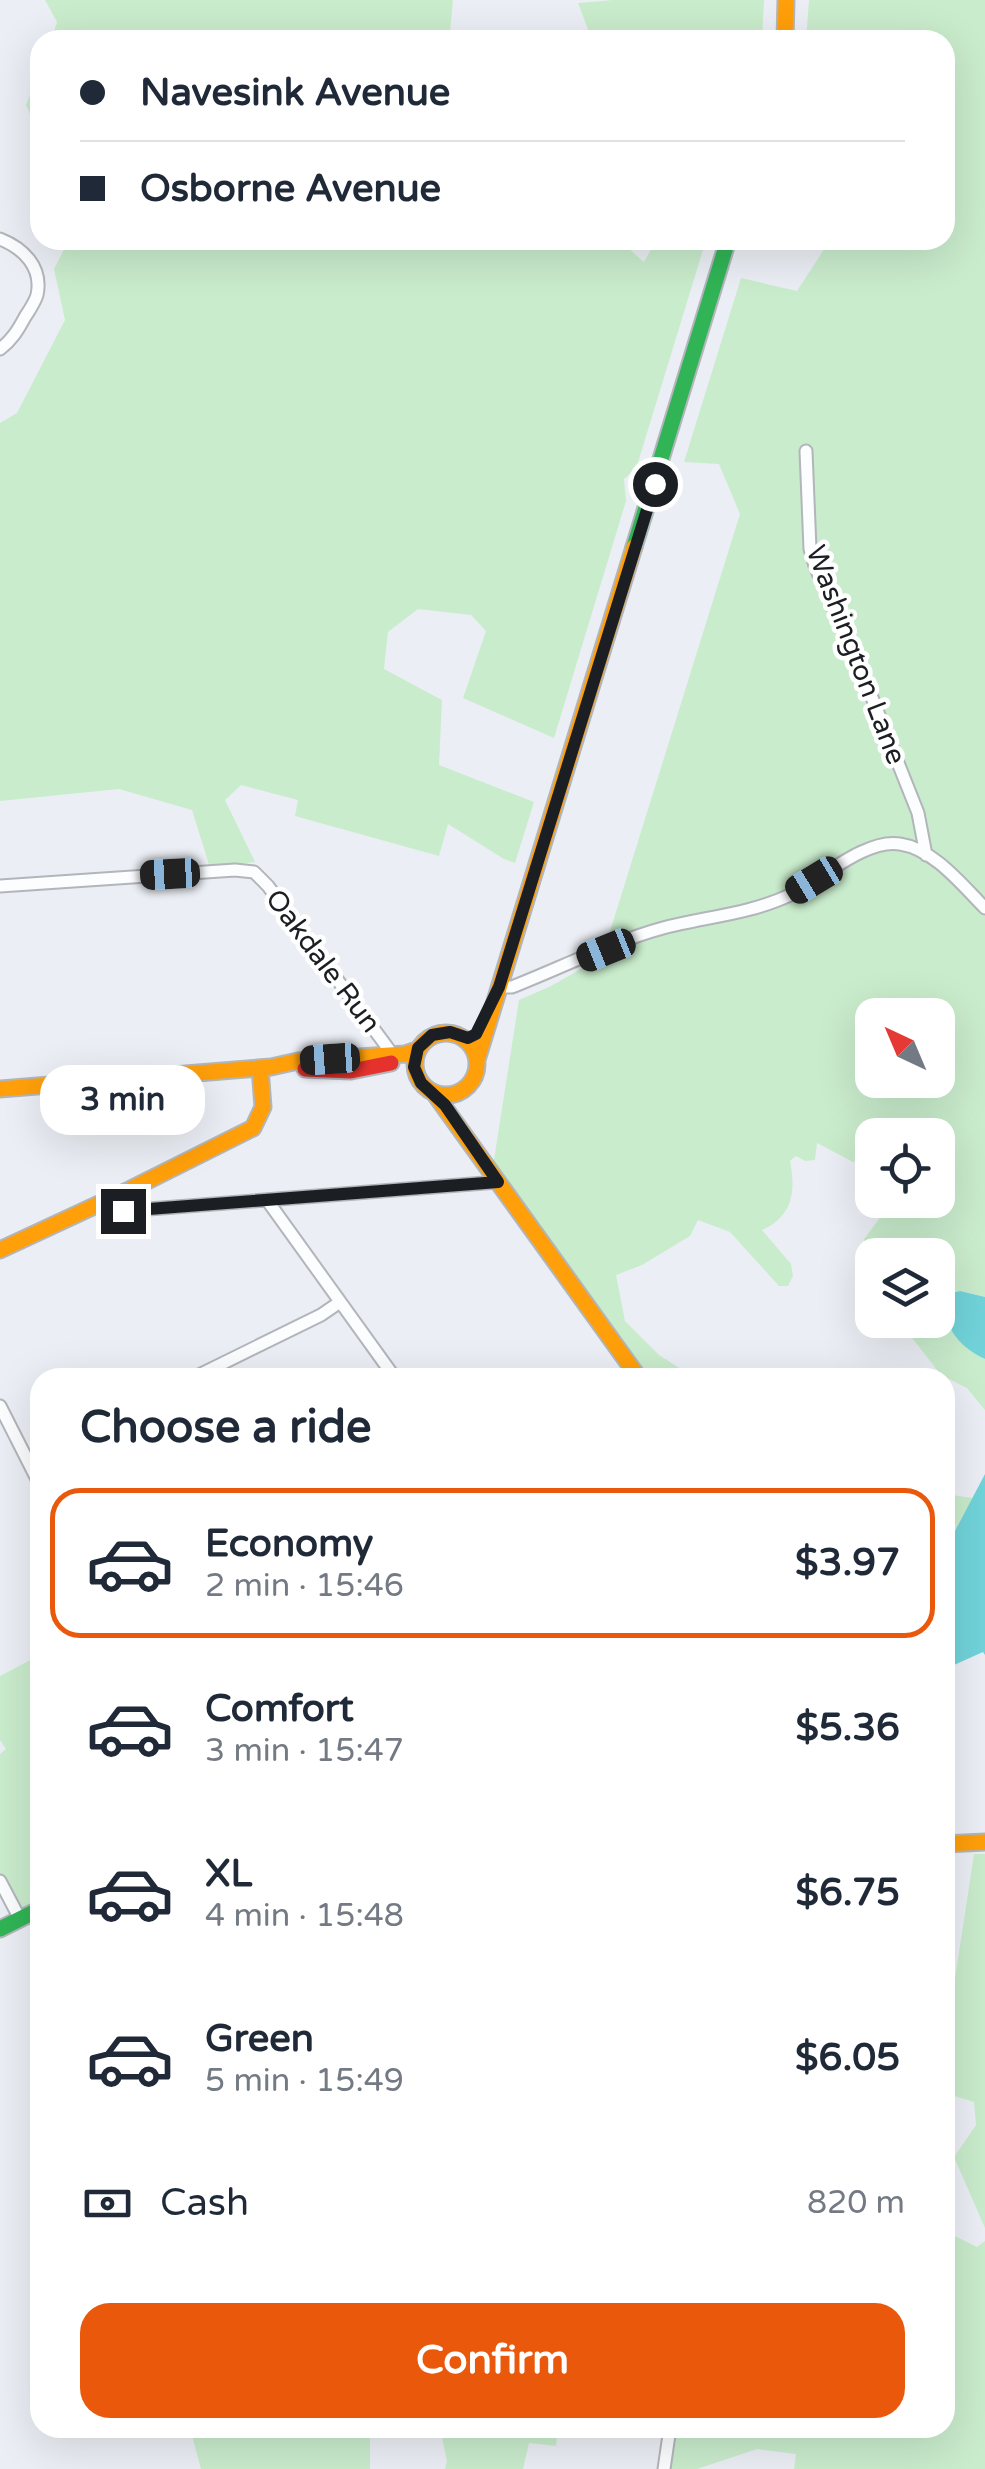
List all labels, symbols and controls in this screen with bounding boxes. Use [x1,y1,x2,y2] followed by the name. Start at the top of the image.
[140,70,450,116] text: Navesink Avenue
[140,166,441,212] text: Osborne Avenue
[633,462,678,507] route start
[799,541,913,769] street label: Washington Lane
[781,852,847,908] car
[139,857,201,891] car
[258,883,388,1039] street label: Oakdale Run
[573,925,639,975] car
[855,998,955,1098] north arrow
[855,998,955,1338] map controls
[299,1042,361,1076] car
[41,1066,206,1136] callout: 3 min
[80,1081,165,1119] text: 3 min
[855,1118,955,1218] button: locate
[101,1189,146,1234] route end
[855,1238,955,1338] button: layers
[80,1401,371,1455] text: Choose a ride
[85,1518,175,1608] icon: car
[205,1521,373,1567] text: Economy
[795,1540,900,1586] text: $3.97
[205,1567,404,1605] text: 2 min · 15:46
[85,1683,175,1773] icon: car
[205,1686,354,1732] text: Comfort
[795,1705,900,1751] text: $5.36
[205,1732,404,1770] text: 3 min · 15:47
[85,1848,175,1938] icon: car
[205,1851,252,1897] text: XL
[795,1870,900,1916] text: $6.75
[205,1897,404,1935] text: 4 min · 15:48
[85,2013,175,2103] icon: car
[205,2016,314,2062] text: Green
[795,2035,900,2081] text: $6.05
[205,2062,404,2100] text: 5 min · 15:49
[80,2176,135,2231] icon: cash
[160,2180,249,2226] text: Cash
[807,2184,905,2222] text: 820 m
[80,2303,905,2418] button: Confirm

